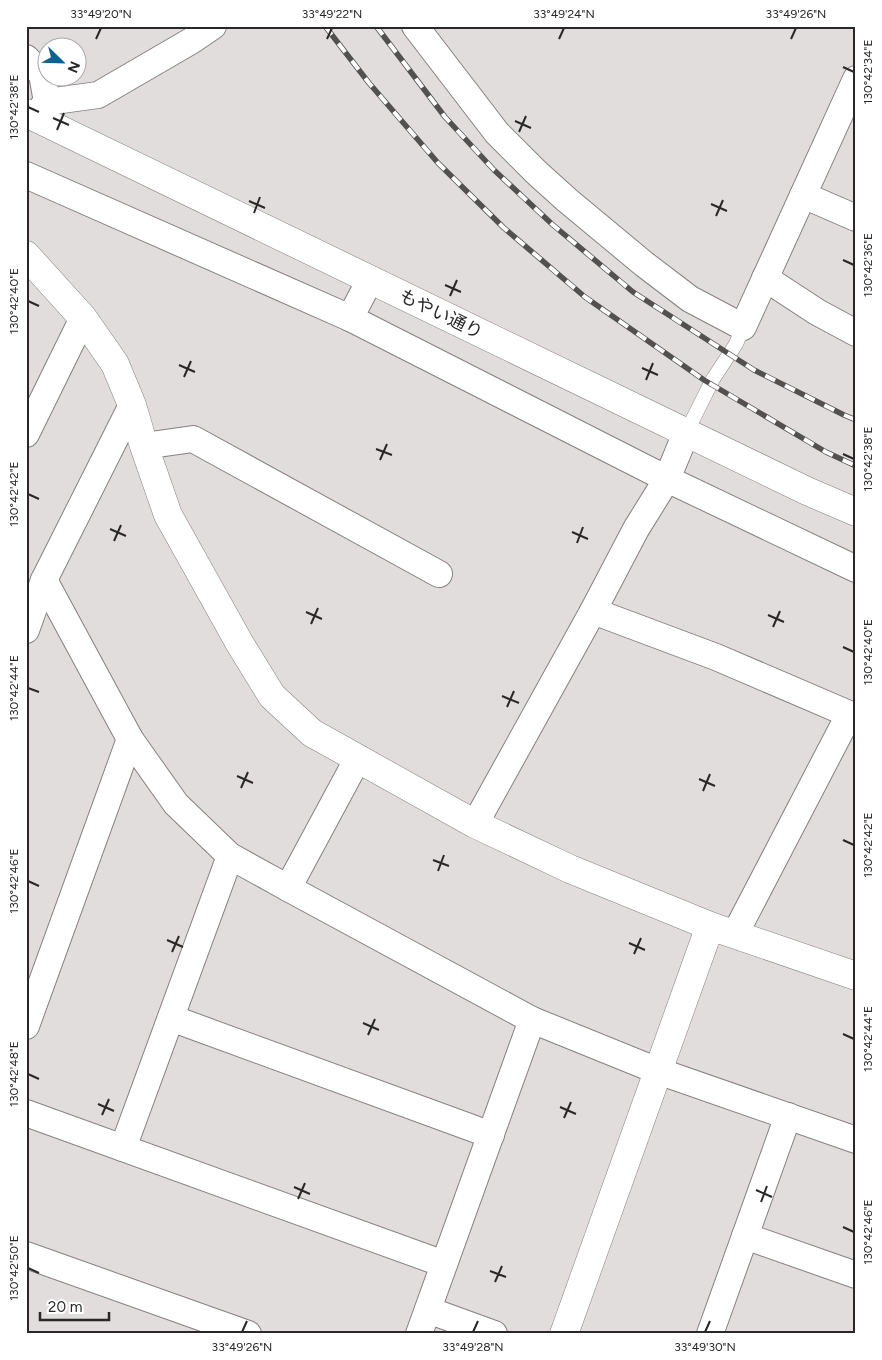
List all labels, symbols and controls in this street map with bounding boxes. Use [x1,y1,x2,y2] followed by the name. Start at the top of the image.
[70,7,132,21] text: 33°49'20"N
[302,7,362,21] text: 33°49'22"N
[533,7,595,21] text: 33°49'24"N
[766,7,826,21] text: 33°49'26"N
[38,38,88,88] north arrow
[861,39,875,105] text: 130°42'34"E
[64,59,83,75] text: N
[7,74,21,140] text: 130°42'38"E
[861,233,875,297] text: 130°42'36"E
[7,268,21,334] text: 130°42'40"E
[396,284,486,344] street label: もやい通り
[861,426,875,492] text: 130°42'38"E
[7,461,21,527] text: 130°42'42"E
[861,619,875,685] text: 130°42'40"E
[7,655,21,721] text: 130°42'44"E
[861,812,875,878] text: 130°42'42"E
[7,848,21,914] text: 130°42'46"E
[861,1006,875,1072] text: 130°42'44"E
[7,1041,21,1107] text: 130°42'48"E
[861,1199,875,1265] text: 130°42'46"E
[7,1235,21,1301] text: 130°42'50"E
[40,1290,109,1322] scale bar
[48,1298,82,1316] text: 20 m
[212,1340,272,1354] text: 33°49'26"N
[442,1340,504,1354] text: 33°49'28"N
[674,1340,736,1354] text: 33°49'30"N

